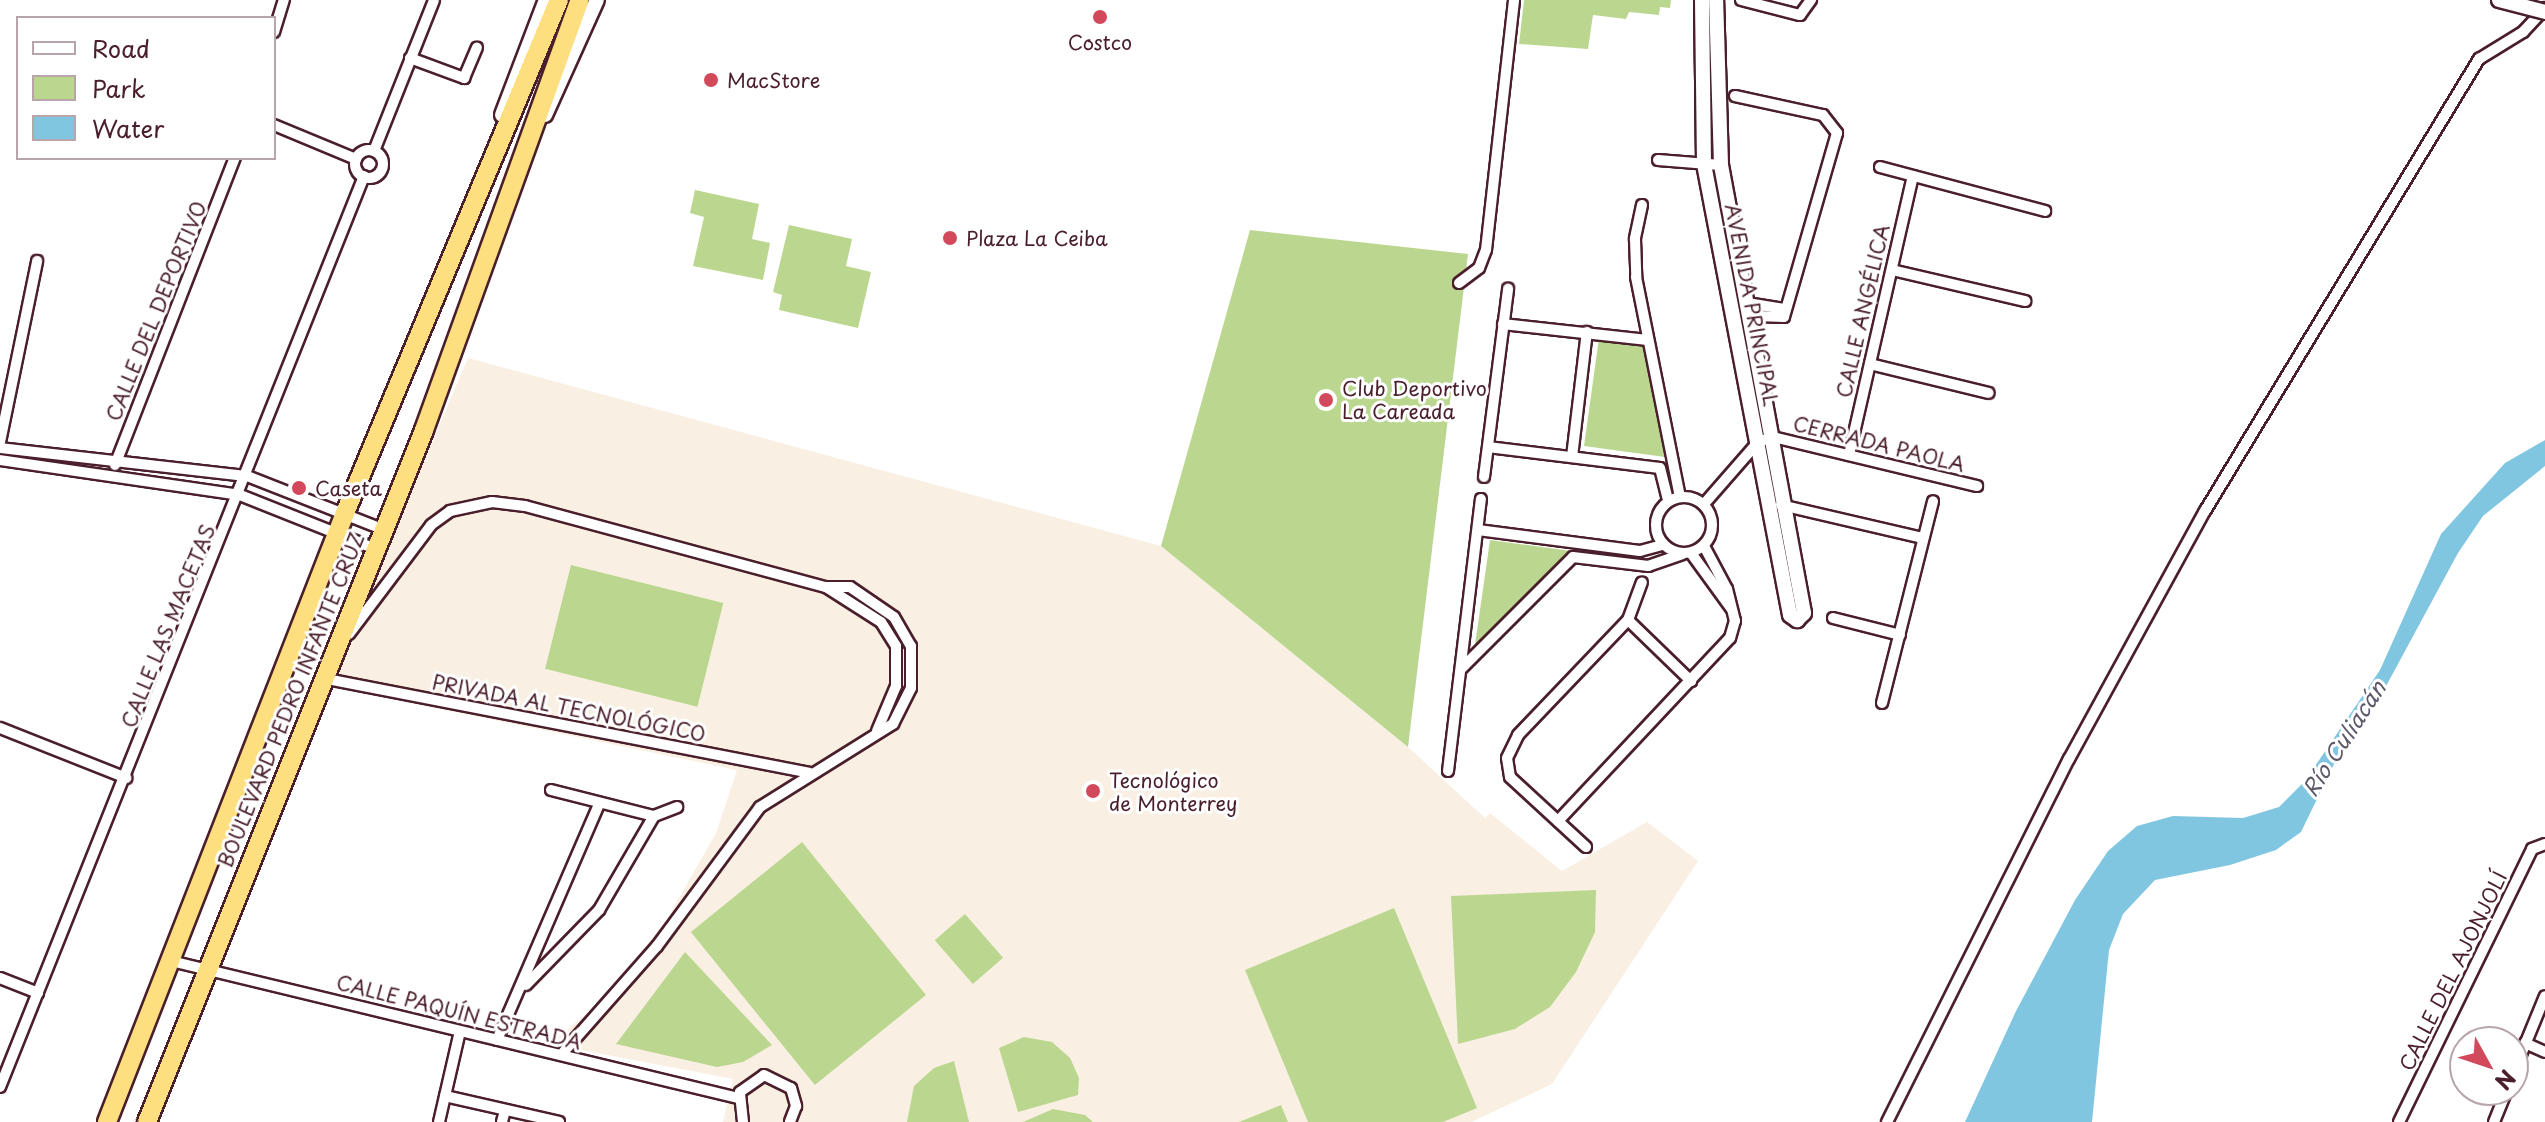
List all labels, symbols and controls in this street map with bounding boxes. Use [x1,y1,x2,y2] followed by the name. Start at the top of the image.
[1091,8,1109,26] marker: Costco
[16,16,276,160] legend
[92,30,150,66] text: Road
[1068,30,1132,54] place label: Costco
[727,68,820,92] place label: MacStore
[92,70,146,106] text: Park
[702,71,720,89] marker: MacStore
[92,110,164,146] text: Water
[101,197,211,425] street label: CALLE DEL DEPORTIVO
[1721,202,1783,408] street label: AVENIDA PRINCIPAL
[1831,220,1895,402] street label: CALLE ANGÉLICA
[966,226,1109,250] place label: Plaza La Ceiba
[941,229,959,247] marker: Plaza La Ceiba
[1342,376,1486,423] place label: Club Deportivo La Careada
[1317,391,1335,409] marker: Club Deportivo La Careada
[1791,411,1967,477] street label: CERRADA PAOLA
[315,476,382,500] place label: Caseta
[290,479,308,497] marker: Caseta
[116,521,220,731] street label: CALLE LAS MACETAS
[212,527,370,873] street label: BOULEVARD PEDRO INFANTE CRUZ
[428,669,710,747] street label: PRIVADA AL TECNOLÓGICO
[2295,675,2391,801] water label: Río Culiacán
[1109,768,1238,815] place label: Tecnológico de Monterrey
[1084,782,1102,800] marker: Tecnológico de Monterrey
[2393,865,2513,1077] street label: CALLE DEL AJONJOLÍ
[331,969,587,1055] street label: CALLE PAQUÍN ESTRADA
[2449,1026,2529,1106] north arrow
[2488,1063,2524,1098] text: N

